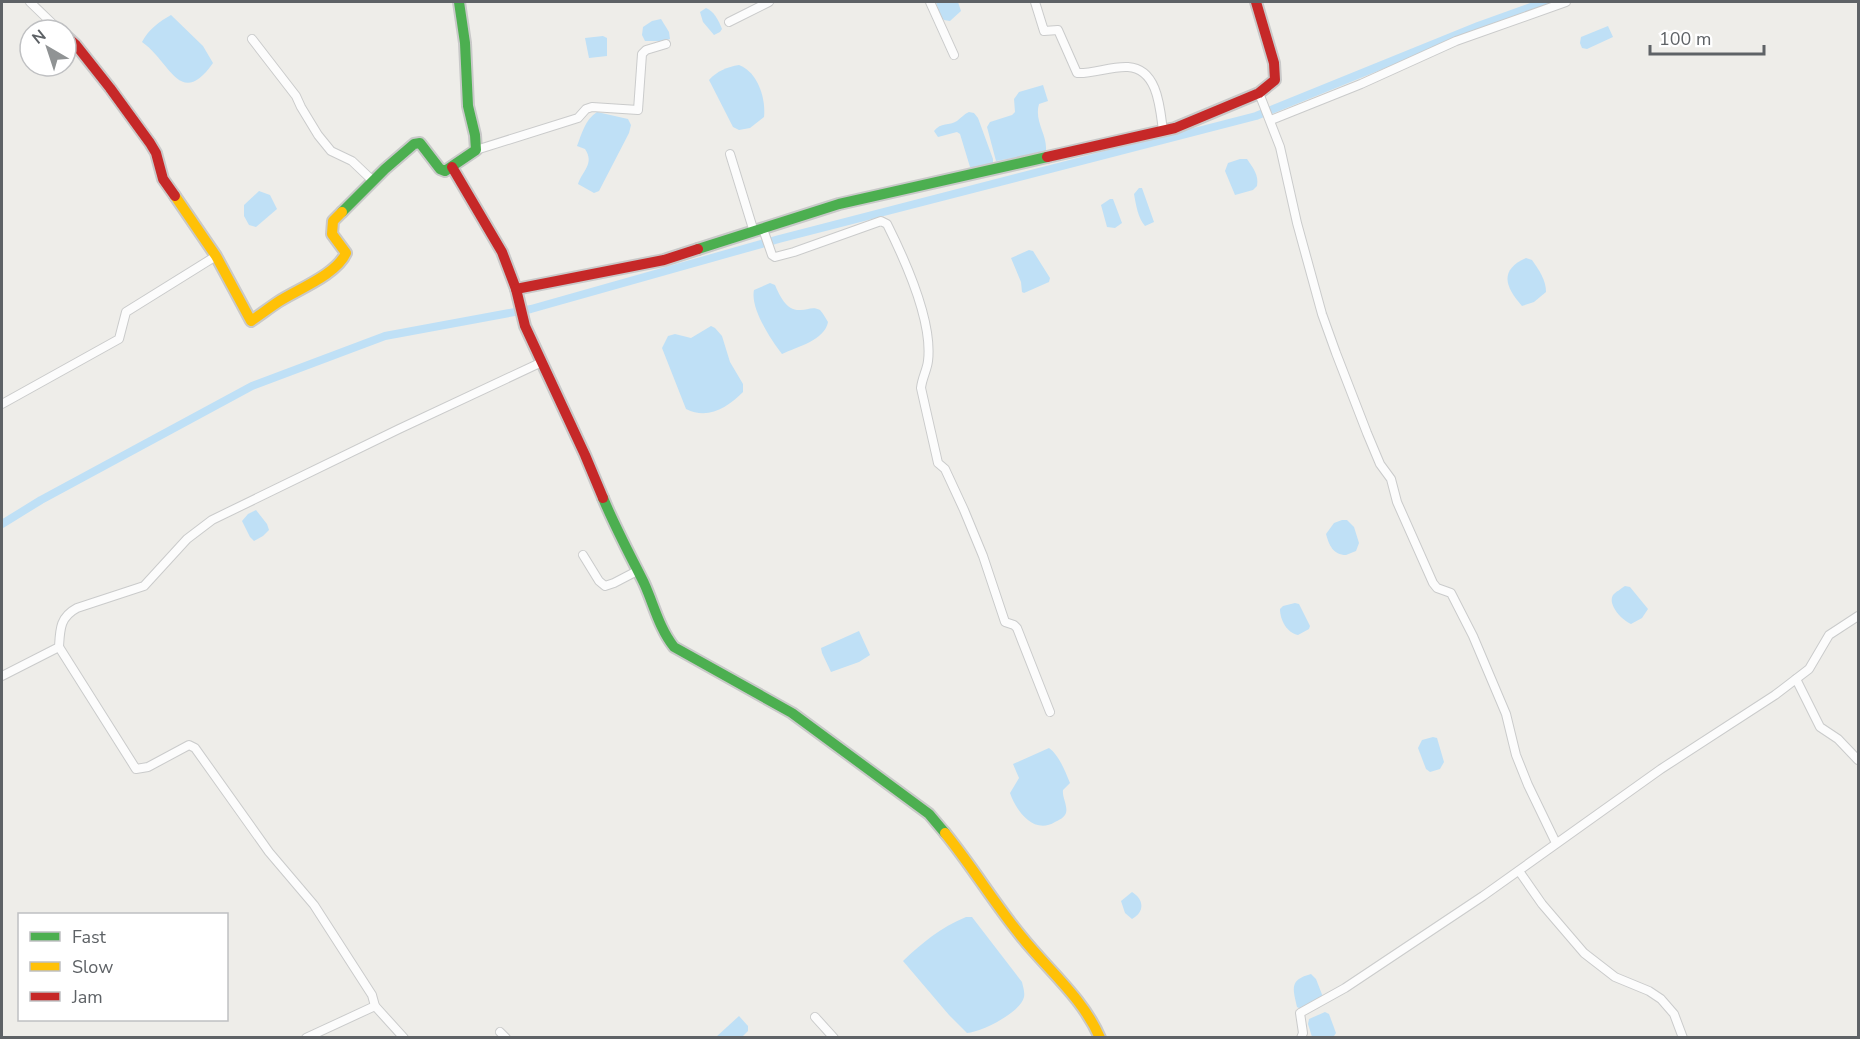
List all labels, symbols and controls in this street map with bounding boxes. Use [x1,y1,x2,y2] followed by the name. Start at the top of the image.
[18,18,78,78] north arrow
[1650,18,1764,56] scale bar
[28,25,51,49] text: N
[1659,27,1711,51] text: 100 m
[18,913,228,1021] legend
[72,925,107,949] text: Fast
[72,955,113,979] text: Slow
[71,985,103,1009] text: Jam

